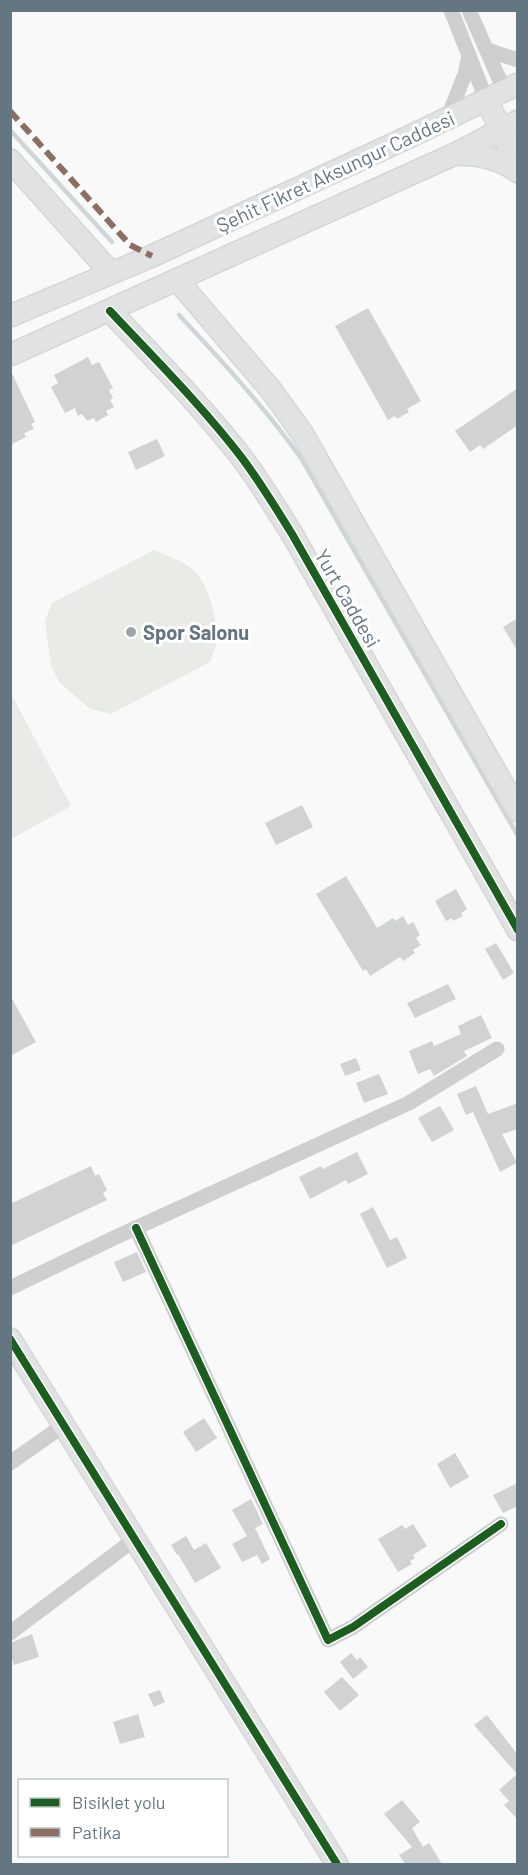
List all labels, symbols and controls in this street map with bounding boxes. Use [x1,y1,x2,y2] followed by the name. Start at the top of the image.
[212,105,458,237] street label: Şehit Fikret Aksungur Caddesi
[310,545,386,651] street label: Yurt Caddesi
[143,620,249,644] place label: Spor Salonu
[124,625,138,639] marker: Spor Salonu
[18,1779,228,1857] legend
[72,1791,166,1813] text: Bisiklet yolu
[72,1821,121,1843] text: Patika

